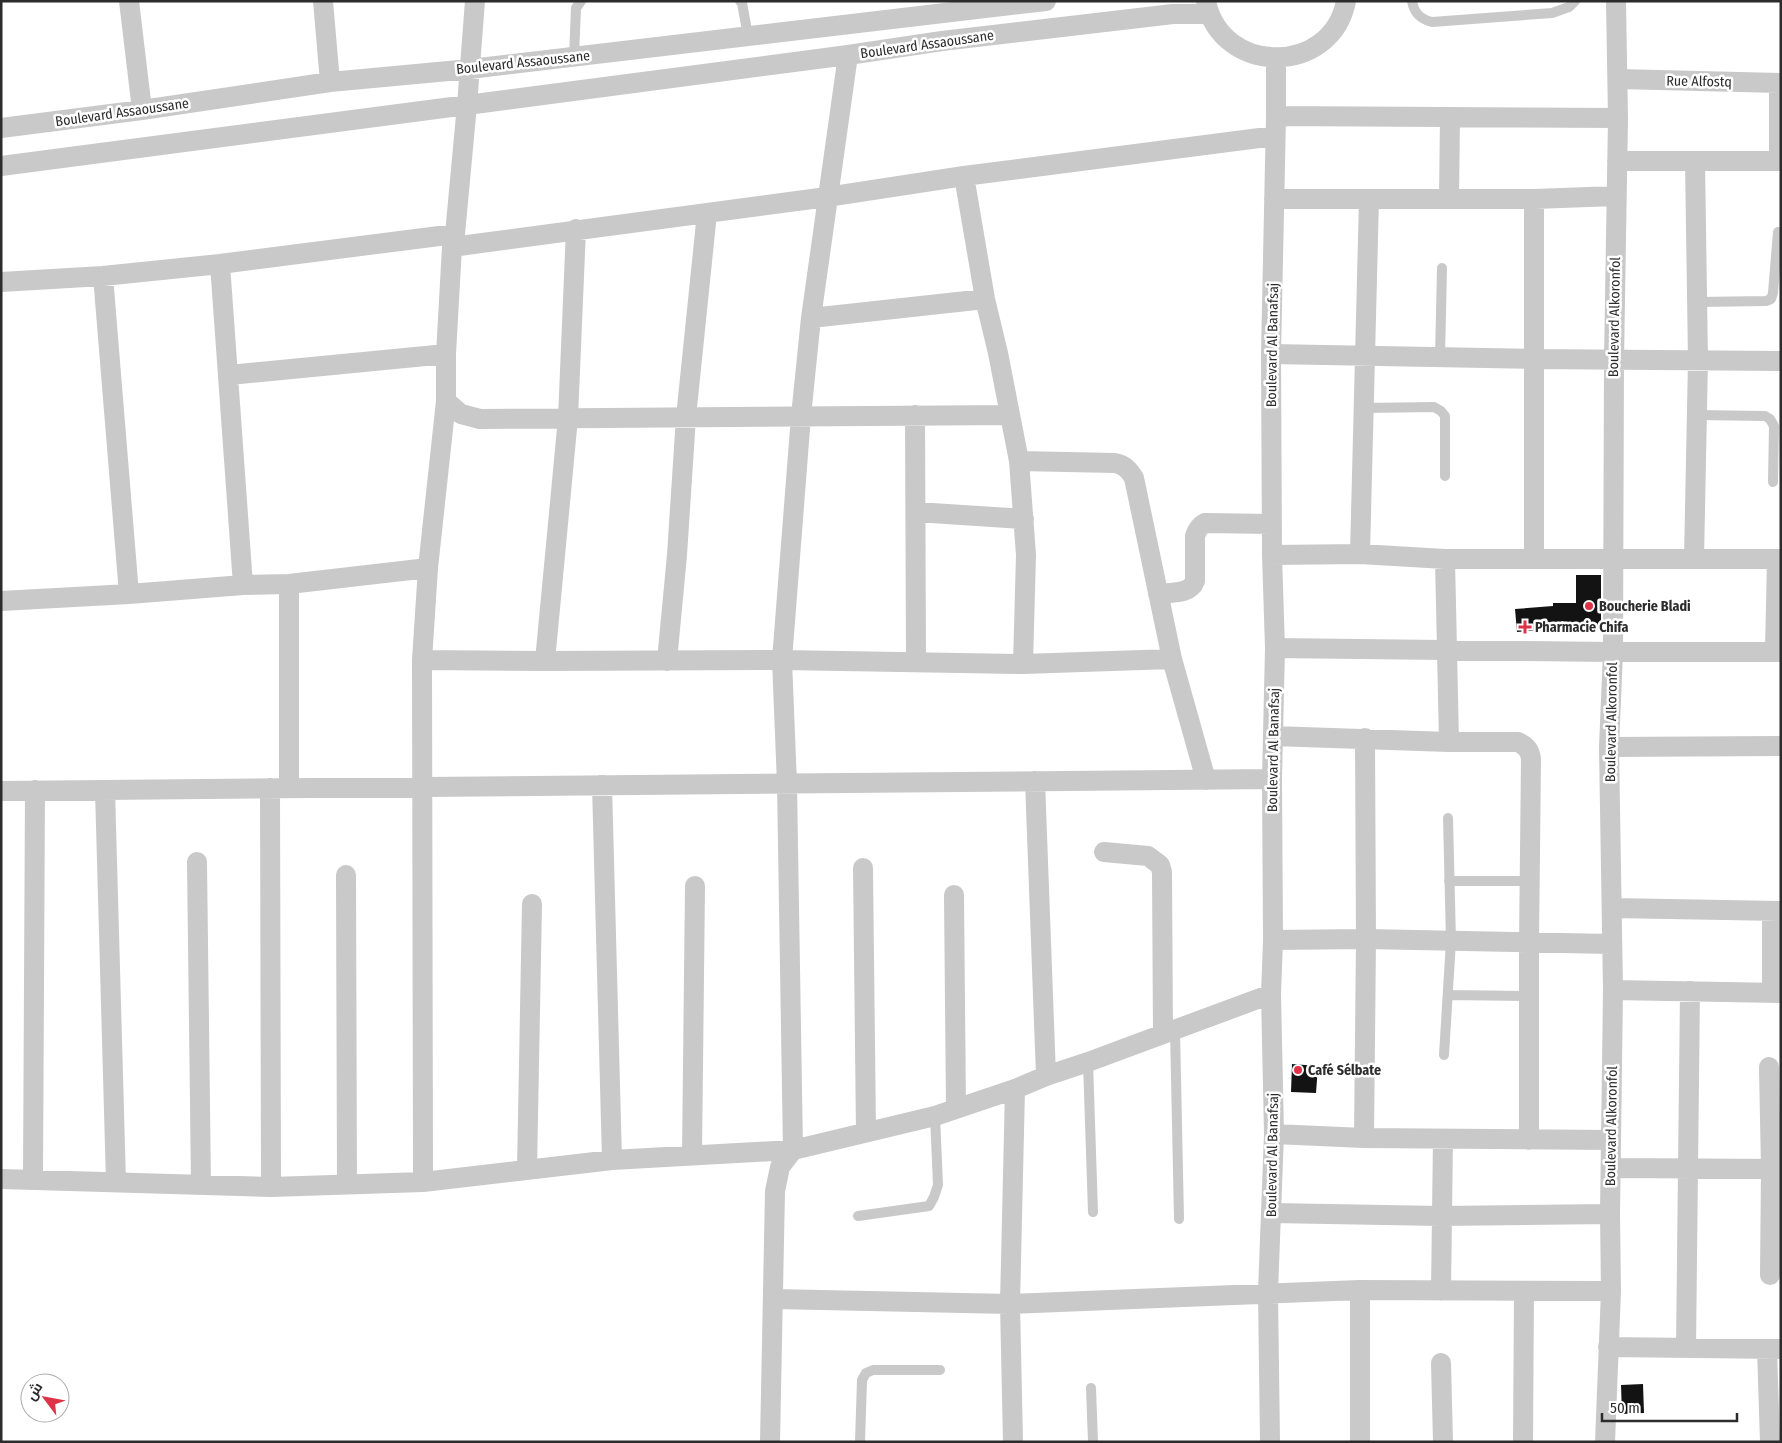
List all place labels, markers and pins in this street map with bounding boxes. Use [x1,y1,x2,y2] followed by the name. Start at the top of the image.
[1599,598,1691,615] place label: Boucherie Bladi
[1583,600,1595,612] marker: Boucherie Bladi
[1535,619,1629,636] place label: Pharmacie Chifa
[1519,621,1531,633] marker: Pharmacie Chifa
[1308,1062,1381,1079] place label: Café Sélbate
[1292,1064,1304,1076] marker: Café Sélbate

